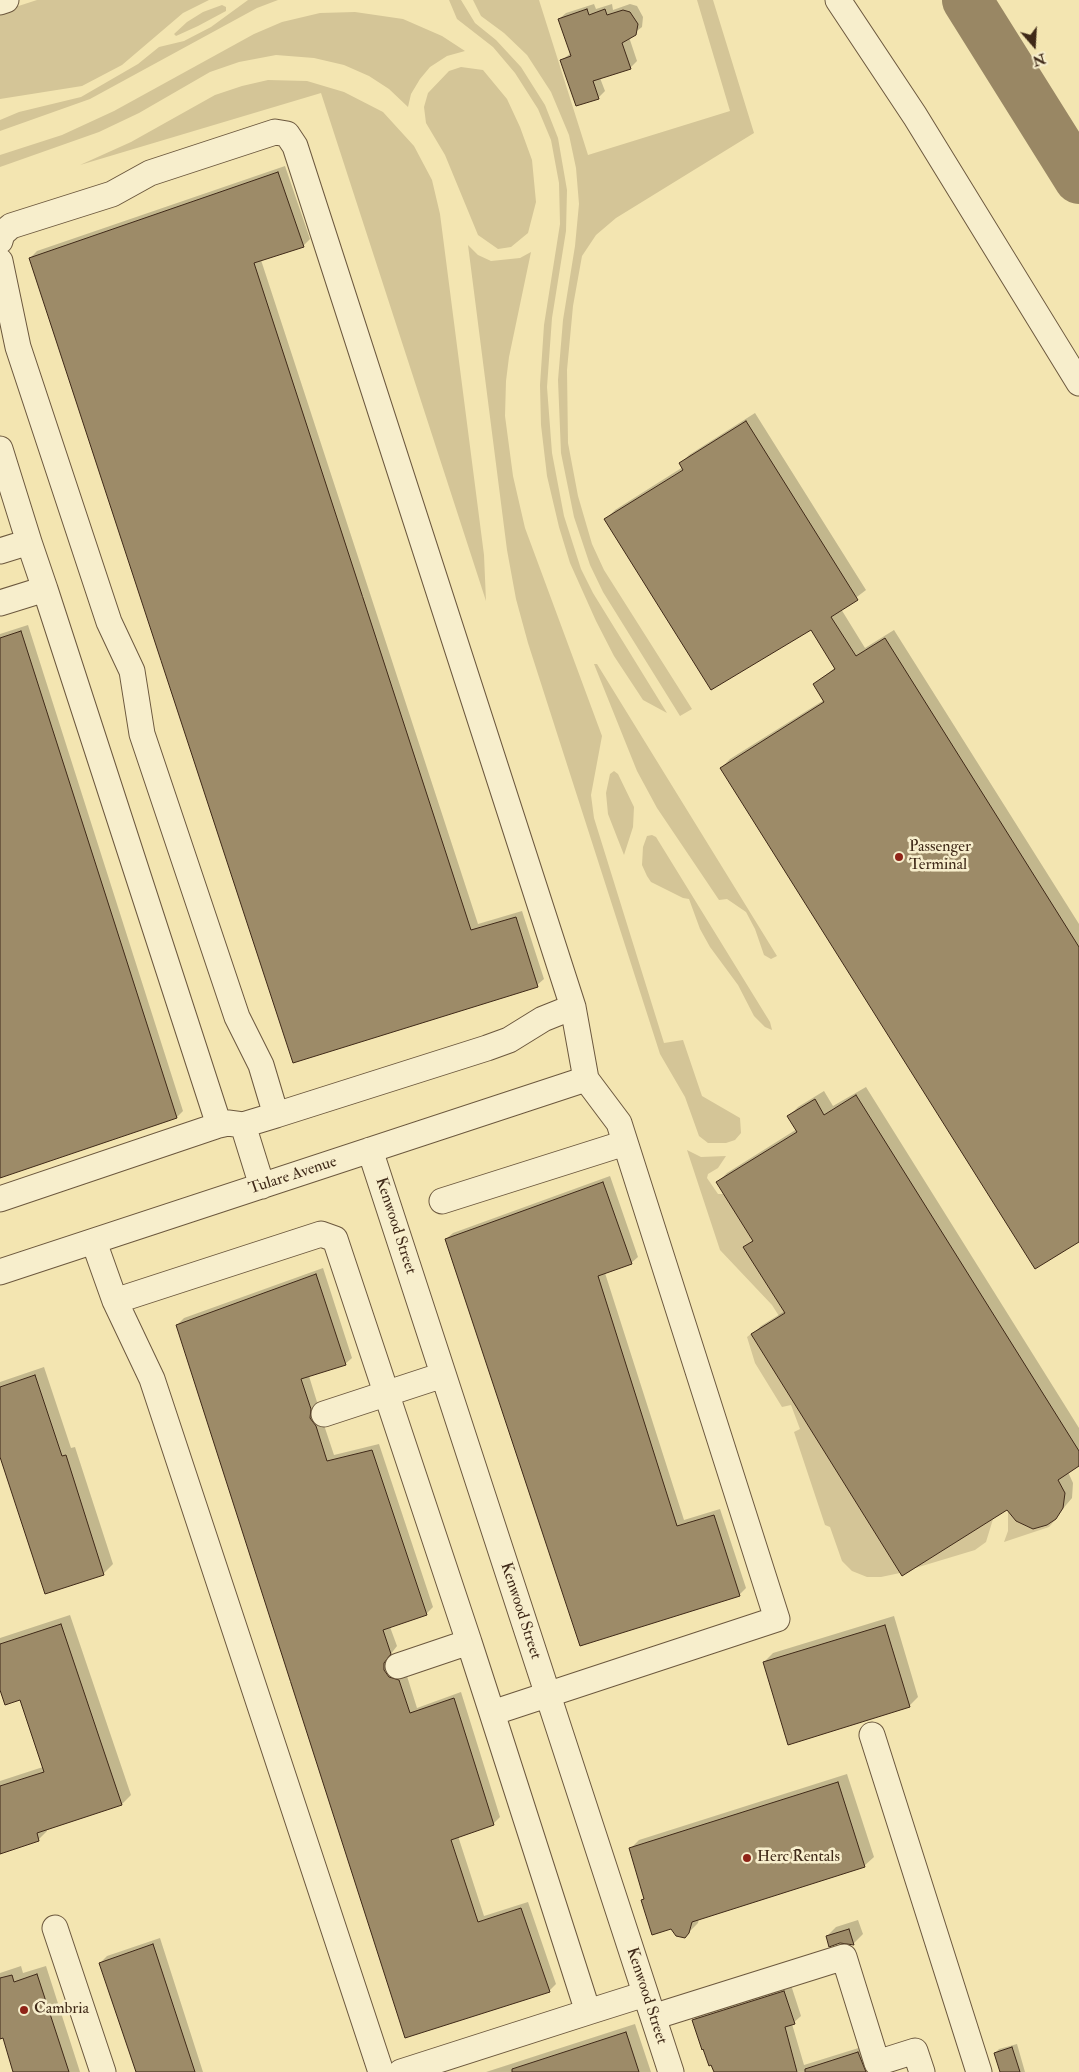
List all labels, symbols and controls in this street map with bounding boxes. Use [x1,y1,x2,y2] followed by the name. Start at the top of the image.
[1009,20,1059,70] north arrow
[1030,50,1048,70] text: N
[909,838,971,876] place label: Passenger Terminal
[893,851,905,863] marker: Passenger Terminal
[247,1153,339,1199] street label: Tulare Avenue
[370,1175,420,1277] street label: Kenwood Street
[495,1560,545,1662] street label: Kenwood Street
[757,1848,840,1868] place label: Herc Rentals
[741,1852,753,1864] marker: Herc Rentals
[621,1945,671,2047] street label: Kenwood Street
[34,2000,89,2020] place label: Cambria
[18,2004,30,2016] marker: Cambria

